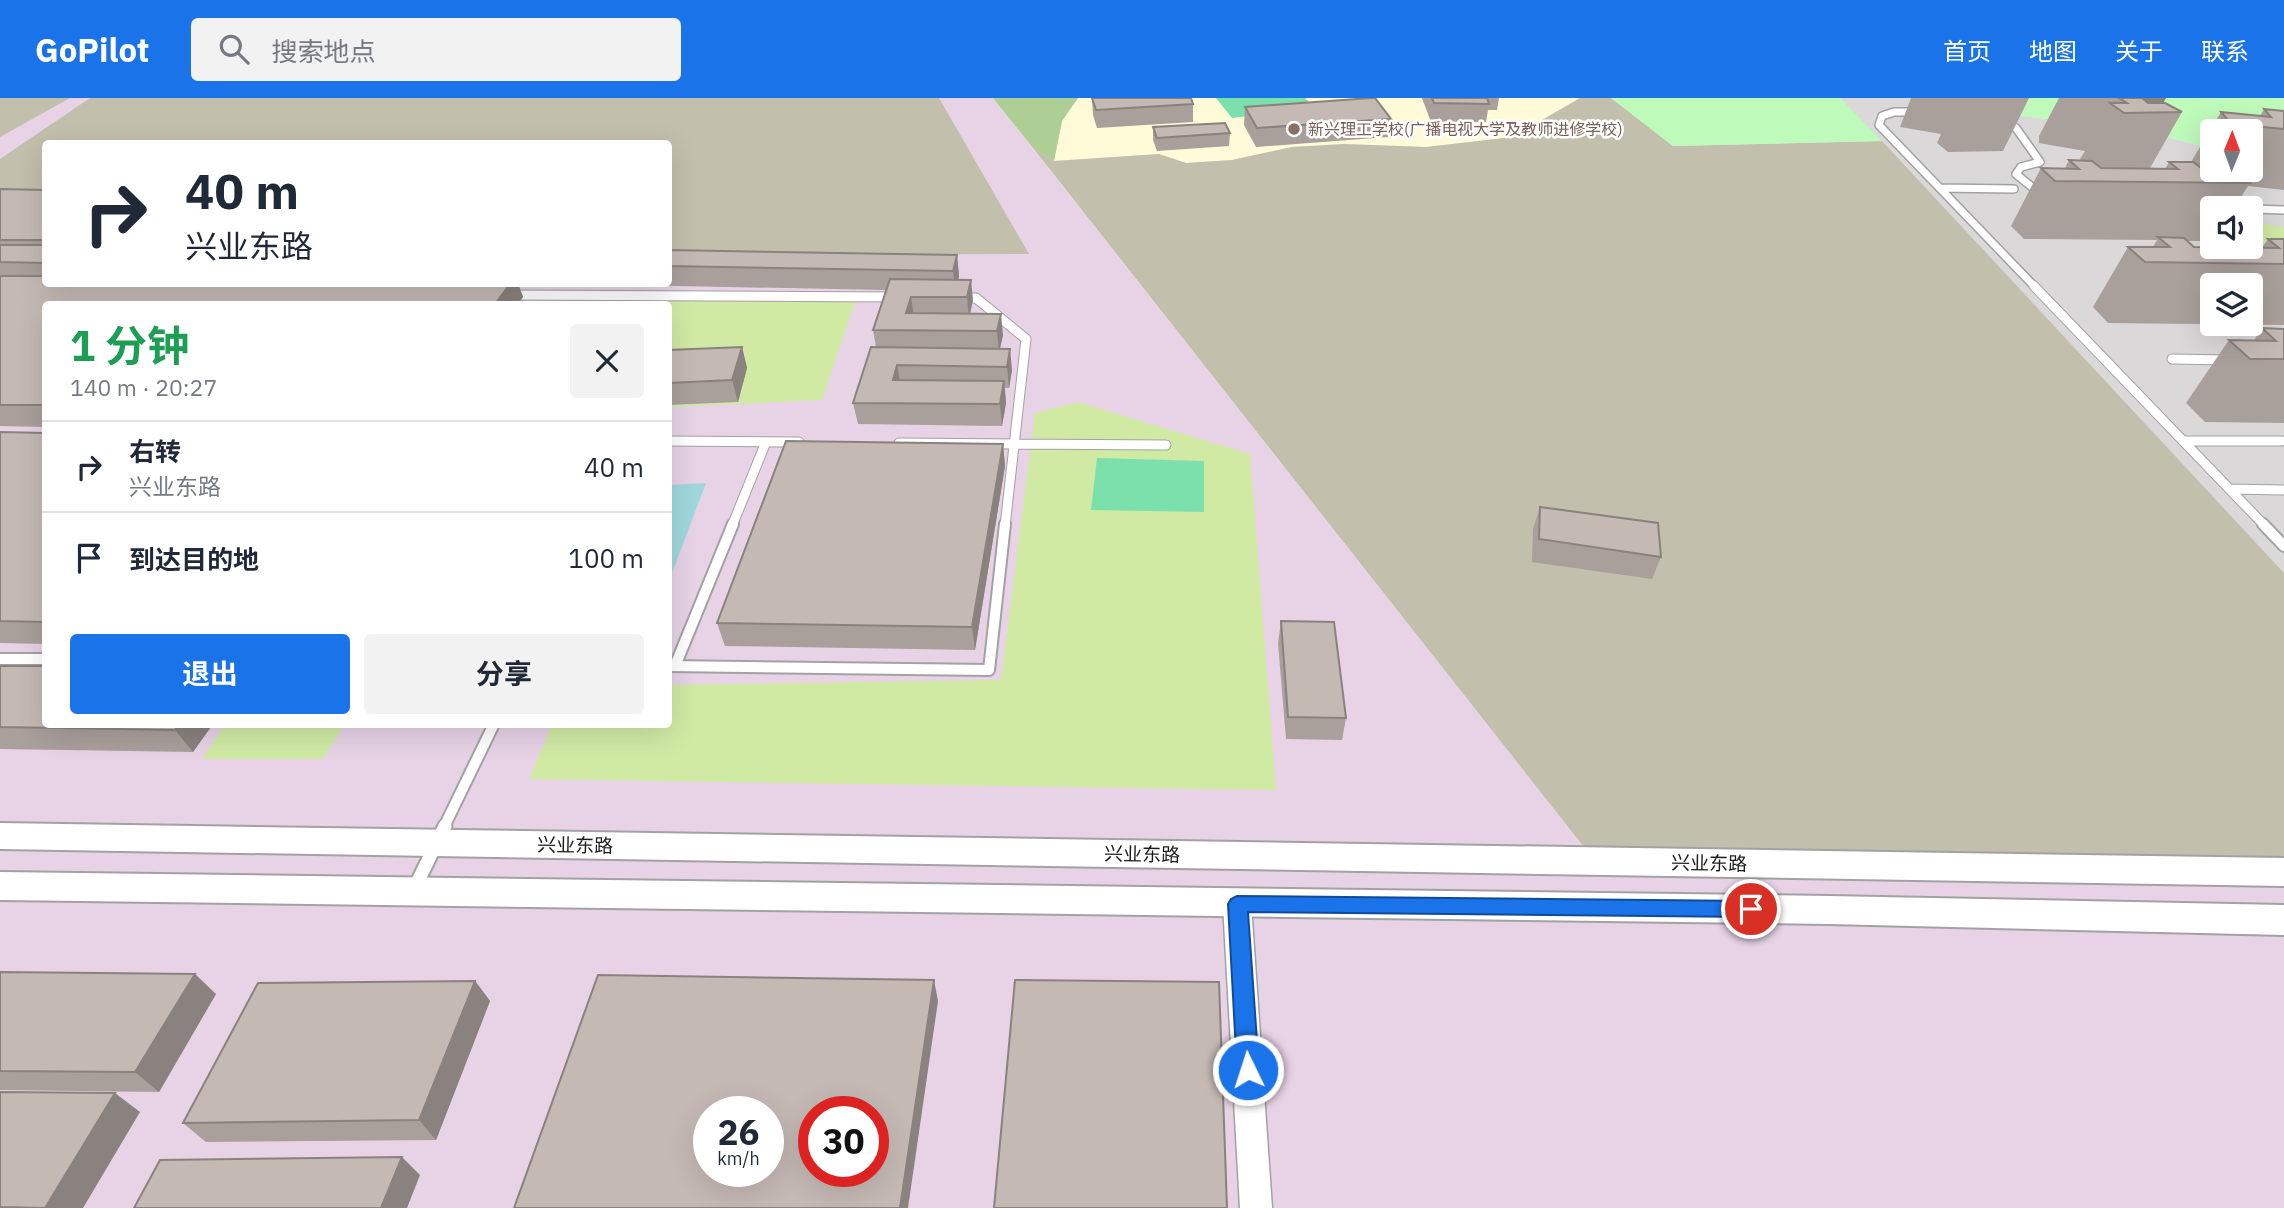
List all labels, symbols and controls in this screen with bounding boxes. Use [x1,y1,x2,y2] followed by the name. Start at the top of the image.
[191,18,681,81] search box
[35,28,149,71] text: GoPilot
[215,30,253,68] icon: search
[271,34,376,68] text: 搜索地点
[1943,35,1991,67] text: 首页
[2029,35,2077,67] text: 地图
[2115,35,2163,67] text: 关于
[2201,35,2249,67] text: 联系
[1308,119,1623,139] place label: 新兴理工学校(广播电视大学及教师进修学校)
[2200,119,2263,182] north arrow
[2200,119,2263,336] map controls
[1286,121,1302,137] marker: 新兴理工学校(广播电视大学及教师进修学校)
[185,159,299,222] text: 40 m
[70,168,161,259] icon: right
[2200,196,2263,259] button: sound
[185,225,313,267] text: 兴业东路
[2200,273,2263,336] button: layers
[70,318,189,373] text: 1 分钟
[570,324,644,398] button: close
[70,372,217,402] text: 140 m · 20:27
[129,434,181,468] text: 右转
[70,448,108,486] icon: right
[584,450,644,484] text: 40 m
[129,471,221,501] text: 兴业东路
[70,539,108,577] icon: arrive
[568,541,644,575] text: 100 m
[129,542,259,576] text: 到达目的地
[70,634,350,714] button: 退出
[364,634,644,714] button: 分享
[537,832,613,858] street label: 兴业东路
[1104,841,1180,867] street label: 兴业东路
[1671,850,1747,876] street label: 兴业东路
[1721,879,1781,939] pin
[1732,890,1770,928] icon: arrive
[1211,1033,1285,1107] position arrow
[798,1096,889,1187] speed limit sign: 30
[717,1109,760,1155] text: 26
[717,1147,760,1170] text: km/h

